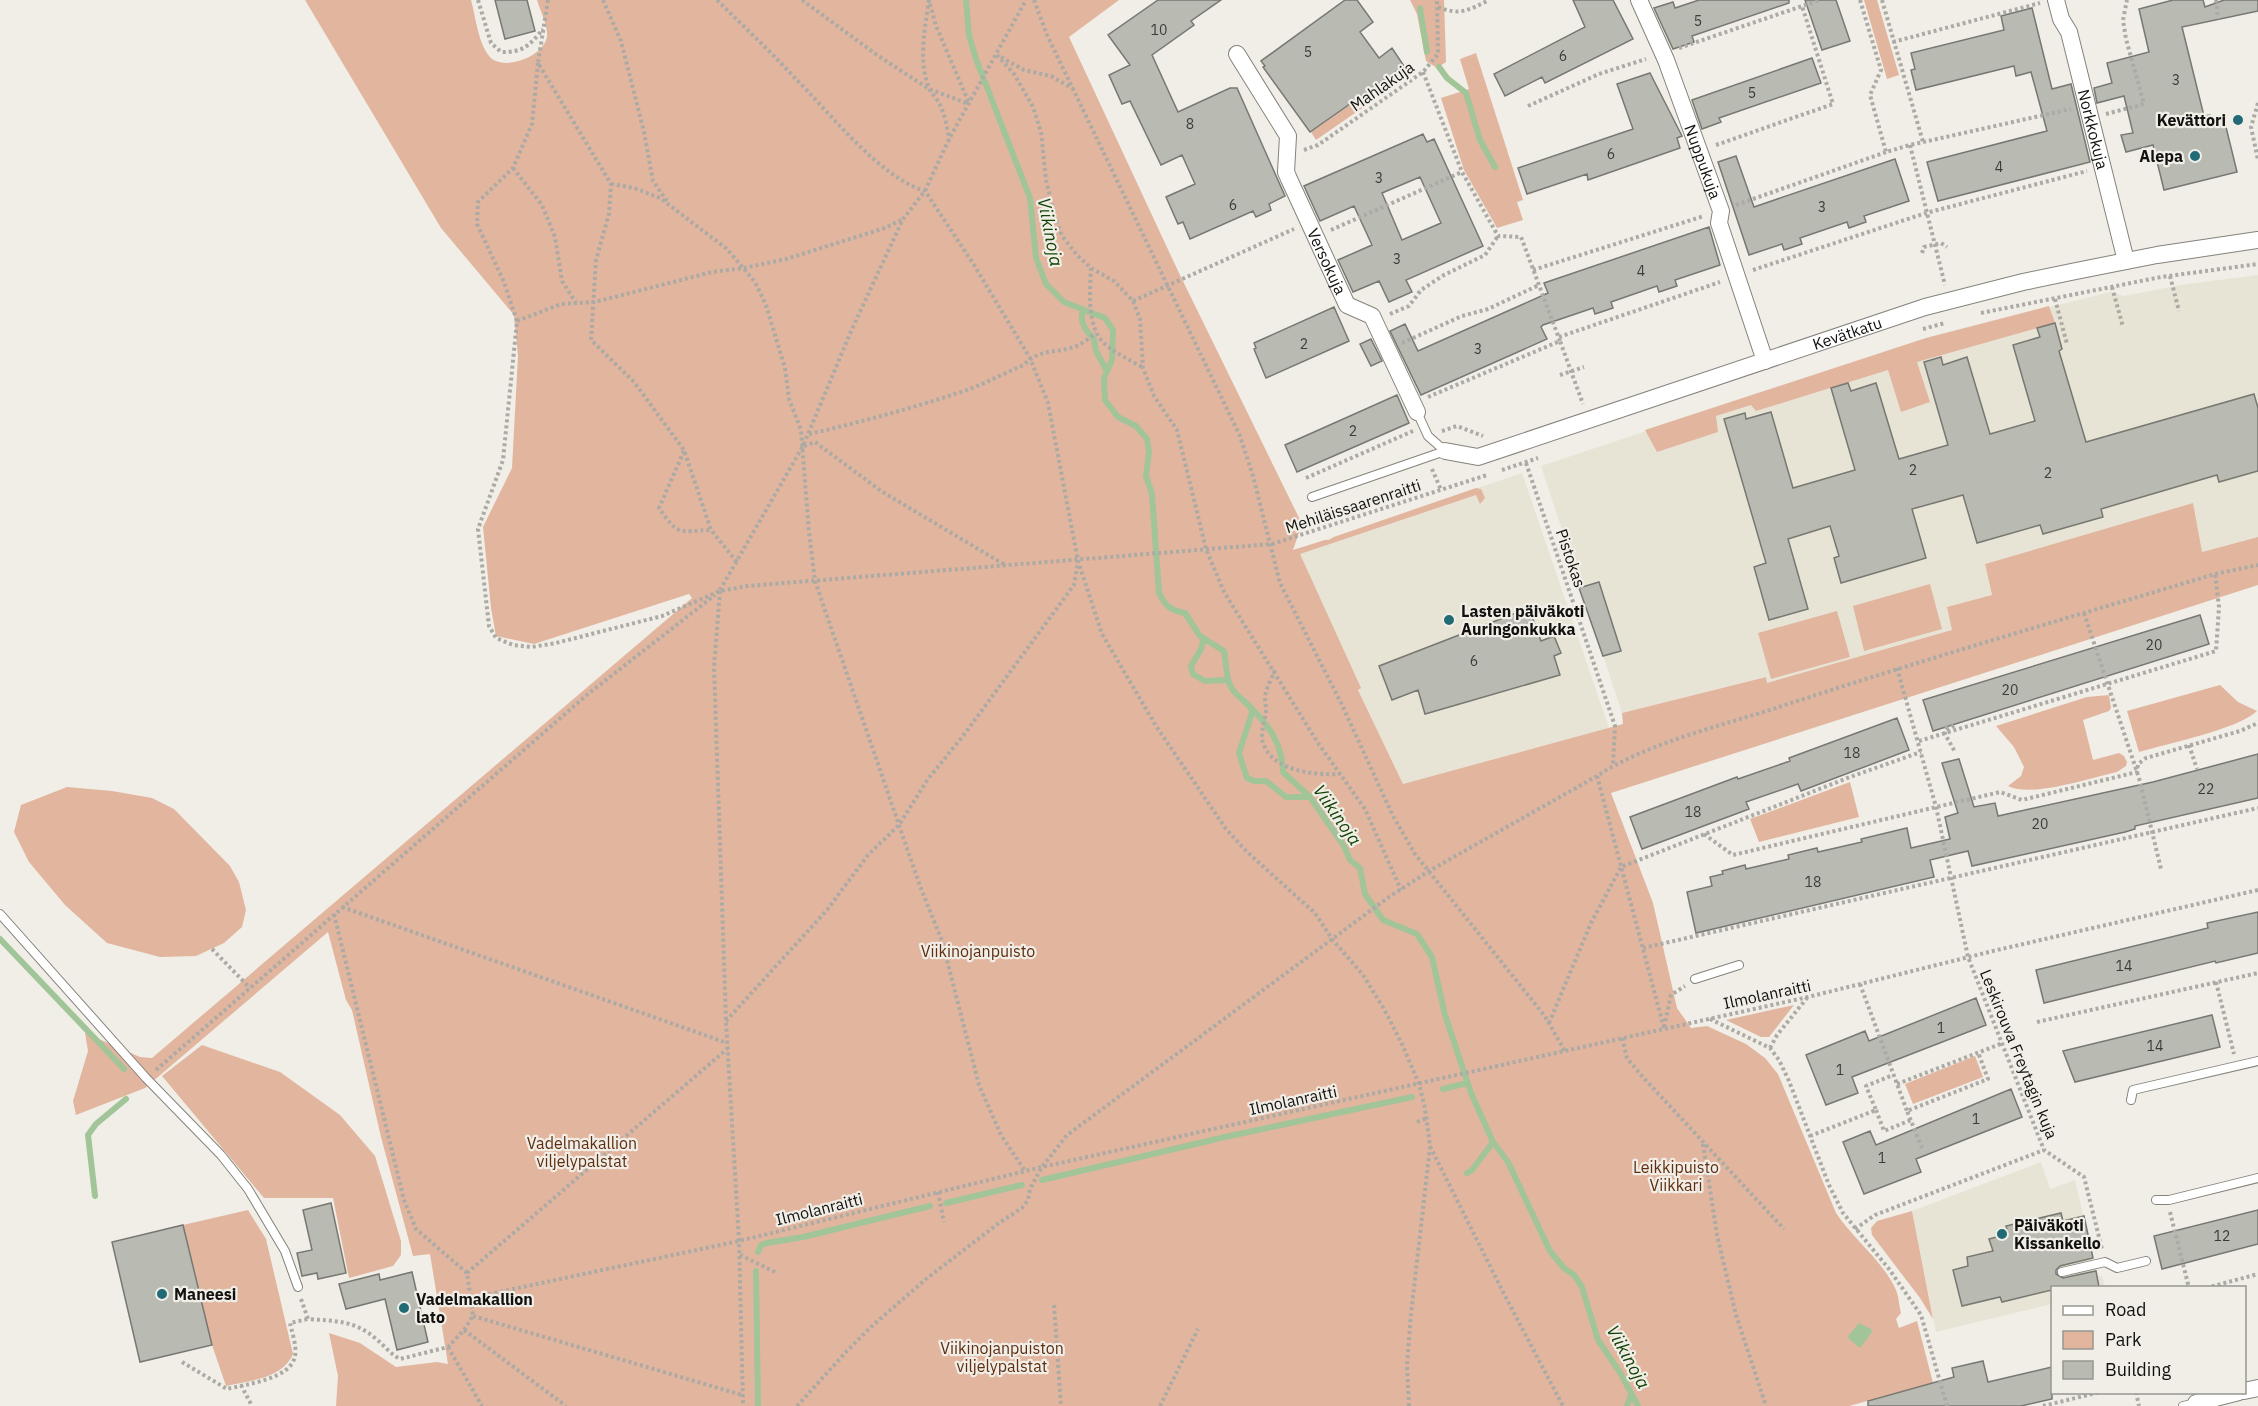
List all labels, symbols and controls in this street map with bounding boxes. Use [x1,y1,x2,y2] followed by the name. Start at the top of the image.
[1694,12,1702,30] house number: 5
[1151,21,1167,39] house number: 10
[1304,43,1312,61] house number: 5
[1559,47,1567,65] house number: 6
[1346,56,1418,115] street label: Mahlakuja
[2172,71,2180,89] house number: 3
[1748,84,1756,102] house number: 5
[2074,87,2113,172] street label: Norkkokuja
[2157,110,2226,130] place label: Kevättori
[2231,113,2245,127] marker: Kevättori
[1186,115,1194,133] house number: 8
[1680,122,1726,202] street label: Nuppukuja
[1607,145,1615,163] house number: 6
[2139,146,2183,166] place label: Alepa
[2188,149,2202,163] marker: Alepa
[1995,158,2003,176] house number: 4
[1375,169,1383,187] house number: 3
[1033,196,1068,268] water label: Viikinoja
[1229,196,1237,214] house number: 6
[1818,198,1826,216] house number: 3
[1303,225,1351,298] street label: Versokuja
[1393,250,1401,268] house number: 3
[1637,262,1645,280] house number: 4
[1810,312,1885,354] street label: Kevätkatu
[1300,335,1308,353] house number: 2
[1474,340,1482,358] house number: 3
[1349,422,1357,440] house number: 2
[1909,461,1917,479] house number: 2
[2044,464,2052,482] house number: 2
[1283,475,1423,537] street label: Mehiläissaarenraitti
[1552,526,1590,590] street label: Pistokas
[1461,601,1584,639] place label: Lasten päiväkoti Auringonkukka
[1442,613,1456,627] marker: Lasten päiväkoti Auringonkukka
[2146,636,2162,654] house number: 20
[1470,652,1478,670] house number: 6
[2002,681,2018,699] house number: 20
[1844,744,1860,762] house number: 18
[1308,780,1367,850] water label: Viikinoja
[2198,780,2214,798] house number: 22
[1685,803,1701,821] house number: 18
[2032,815,2048,833] house number: 20
[1805,873,1821,891] house number: 18
[921,941,1035,961] park label: Viikinojanpuisto
[2116,957,2132,975] house number: 14
[1976,966,2062,1142] street label: Leskirouva Freytagin kuja
[1721,975,1813,1013] street label: Ilmolanraitti
[1937,1019,1945,1037] house number: 1
[2147,1037,2163,1055] house number: 14
[1836,1061,1844,1079] house number: 1
[1247,1081,1339,1119] street label: Ilmolanraitti
[1972,1110,1980,1128] house number: 1
[527,1133,637,1171] park label: Vadelmakallion viljelypalstat
[1878,1149,1886,1167] house number: 1
[1633,1157,1719,1195] park label: Leikkipuisto Viikkari
[773,1189,865,1229] street label: Ilmolanraitti
[2014,1215,2101,1253] place label: Päiväkoti Kissankello
[1995,1227,2009,1241] marker: Päiväkoti Kissankello
[2214,1227,2230,1245] house number: 12
[174,1284,236,1304] place label: Maneesi
[2051,1286,2246,1394] legend
[155,1287,169,1301] marker: Maneesi
[416,1289,533,1327] place label: Vadelmakallion lato
[2105,1298,2146,1321] text: Road
[397,1301,411,1315] marker: Vadelmakallion lato
[1602,1321,1655,1393] water label: Viikinoja
[2105,1328,2142,1351] text: Park
[940,1338,1064,1376] park label: Viikinojanpuiston viljelypalstat
[2105,1358,2172,1381] text: Building

